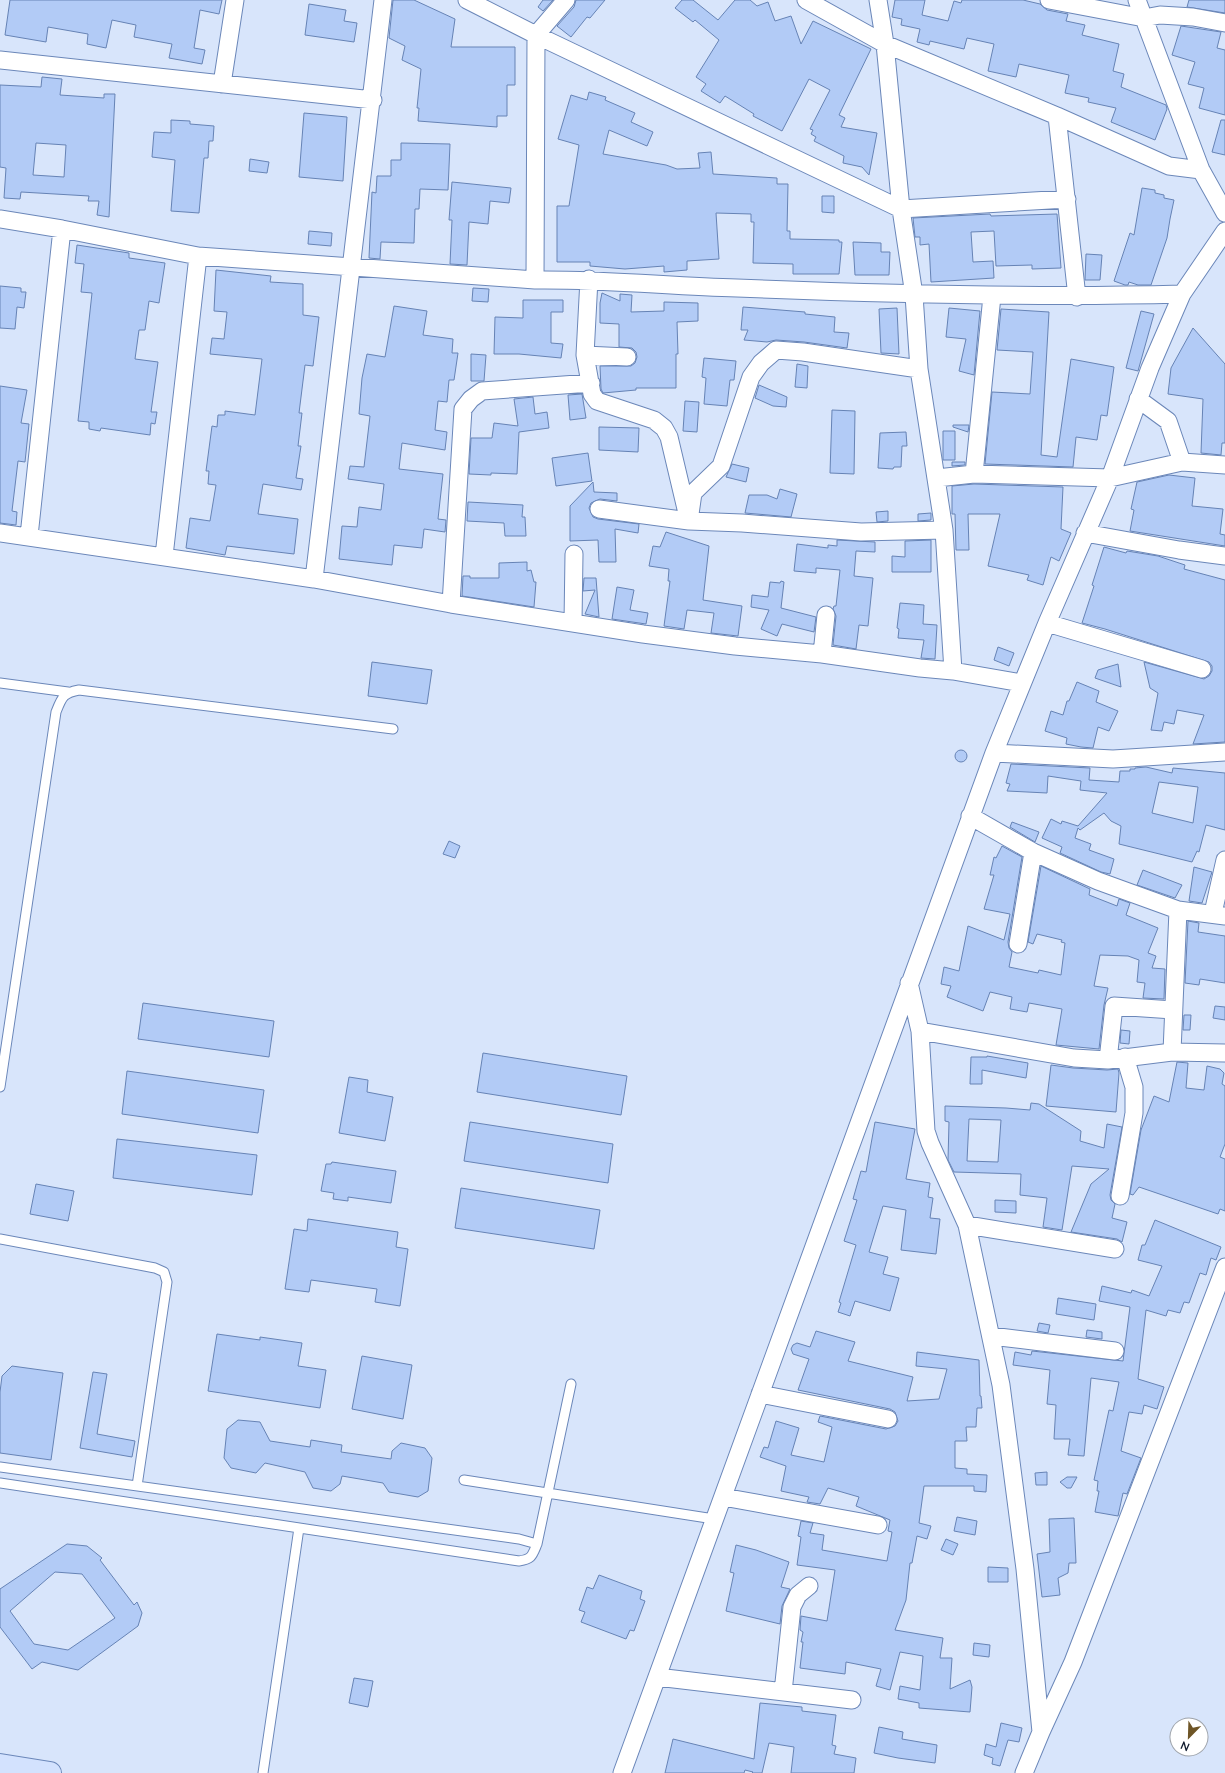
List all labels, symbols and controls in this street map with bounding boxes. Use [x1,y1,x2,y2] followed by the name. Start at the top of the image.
[1169,1717,1209,1757] north arrow
[1178,1739,1191,1754] text: N

